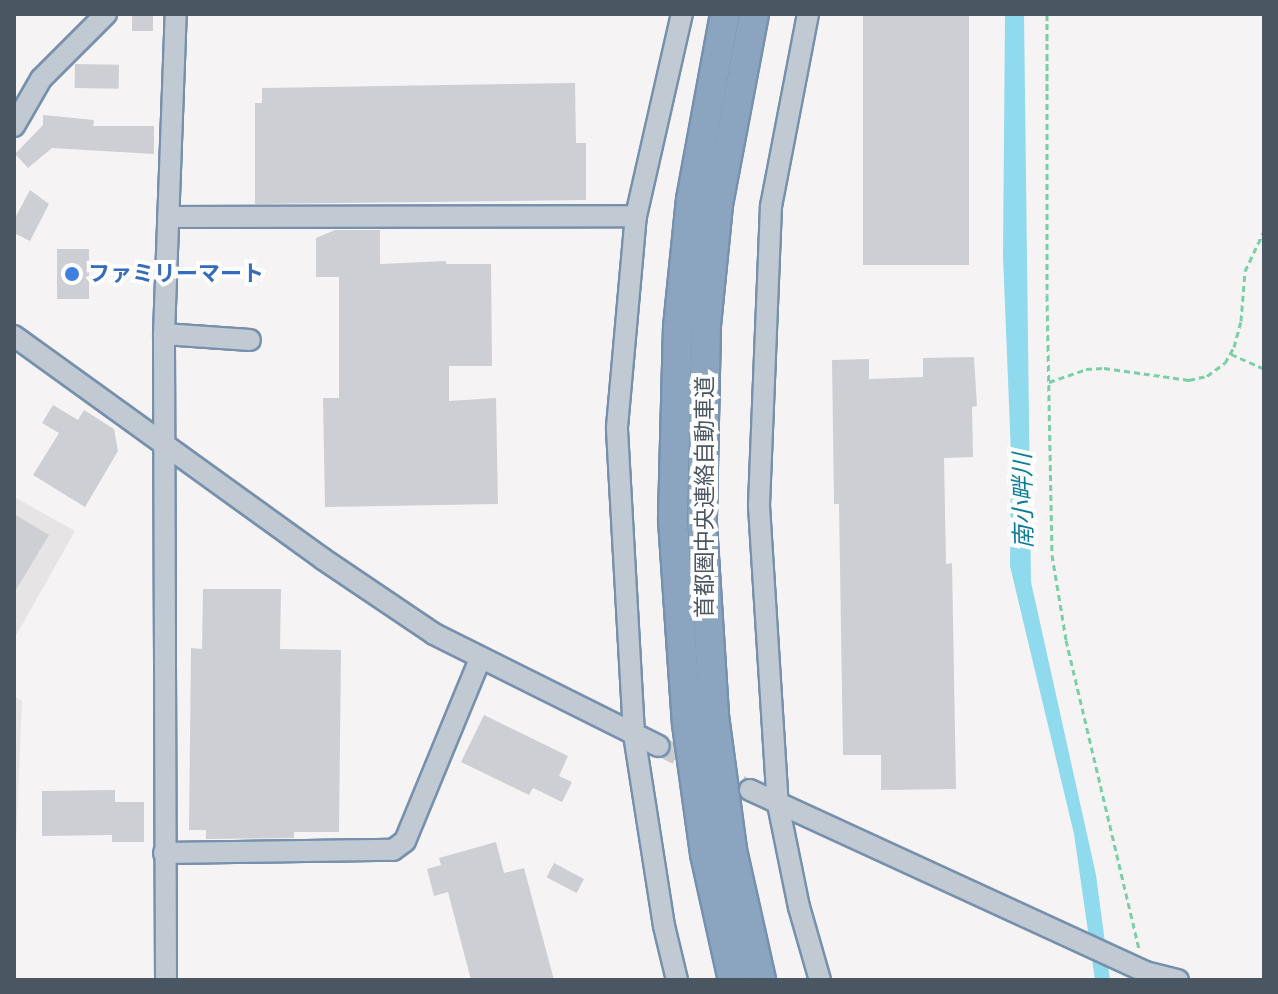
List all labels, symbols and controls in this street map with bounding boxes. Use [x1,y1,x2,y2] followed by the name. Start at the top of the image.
[88,261,264,287] place label: ファミリーマート
[63,265,81,283] marker: ファミリーマート
[692,376,718,618] street label: 首都圏中央連絡自動車道
[1009,453,1039,549] water label: 南小畔川

